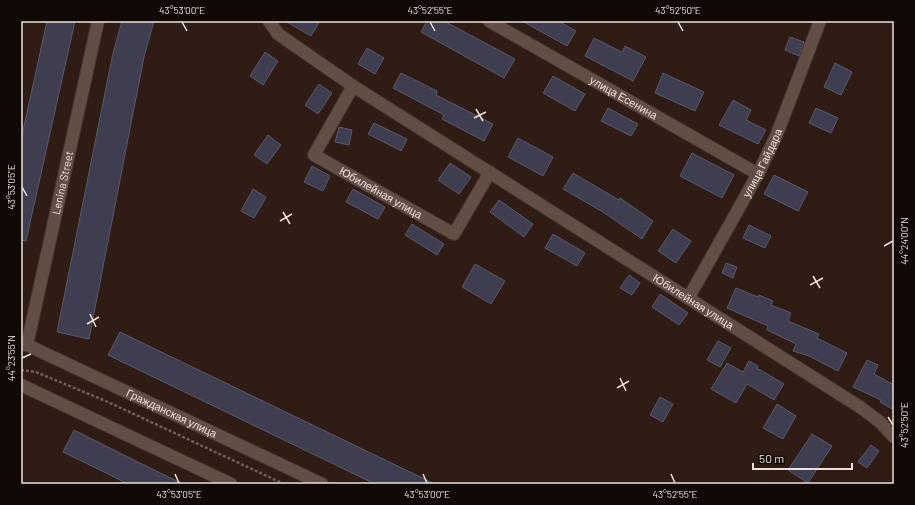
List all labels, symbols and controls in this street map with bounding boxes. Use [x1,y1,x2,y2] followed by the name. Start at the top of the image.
[159,4,205,16] text: 43°53'00"E
[407,4,453,16] text: 43°52'55"E
[655,4,701,16] text: 43°52'50"E
[588,73,661,122] street label: улица Есенина
[739,126,785,199] street label: улица Гайдара
[49,150,75,216] street label: Lenina Street
[5,164,17,210] text: 43°53'05"E
[337,164,426,221] street label: Юбилейная улица
[898,217,910,265] text: 44°24'00"N
[651,271,737,332] street label: Юбилейная улица
[5,335,17,381] text: 44°23'55"N
[124,386,220,440] street label: Гражданская улица
[898,402,910,448] text: 43°52'50"E
[753,445,852,471] scale bar
[759,451,784,465] text: 50 m
[156,488,202,500] text: 43°53'05"E
[404,488,450,500] text: 43°53'00"E
[652,488,698,500] text: 43°52'55"E

